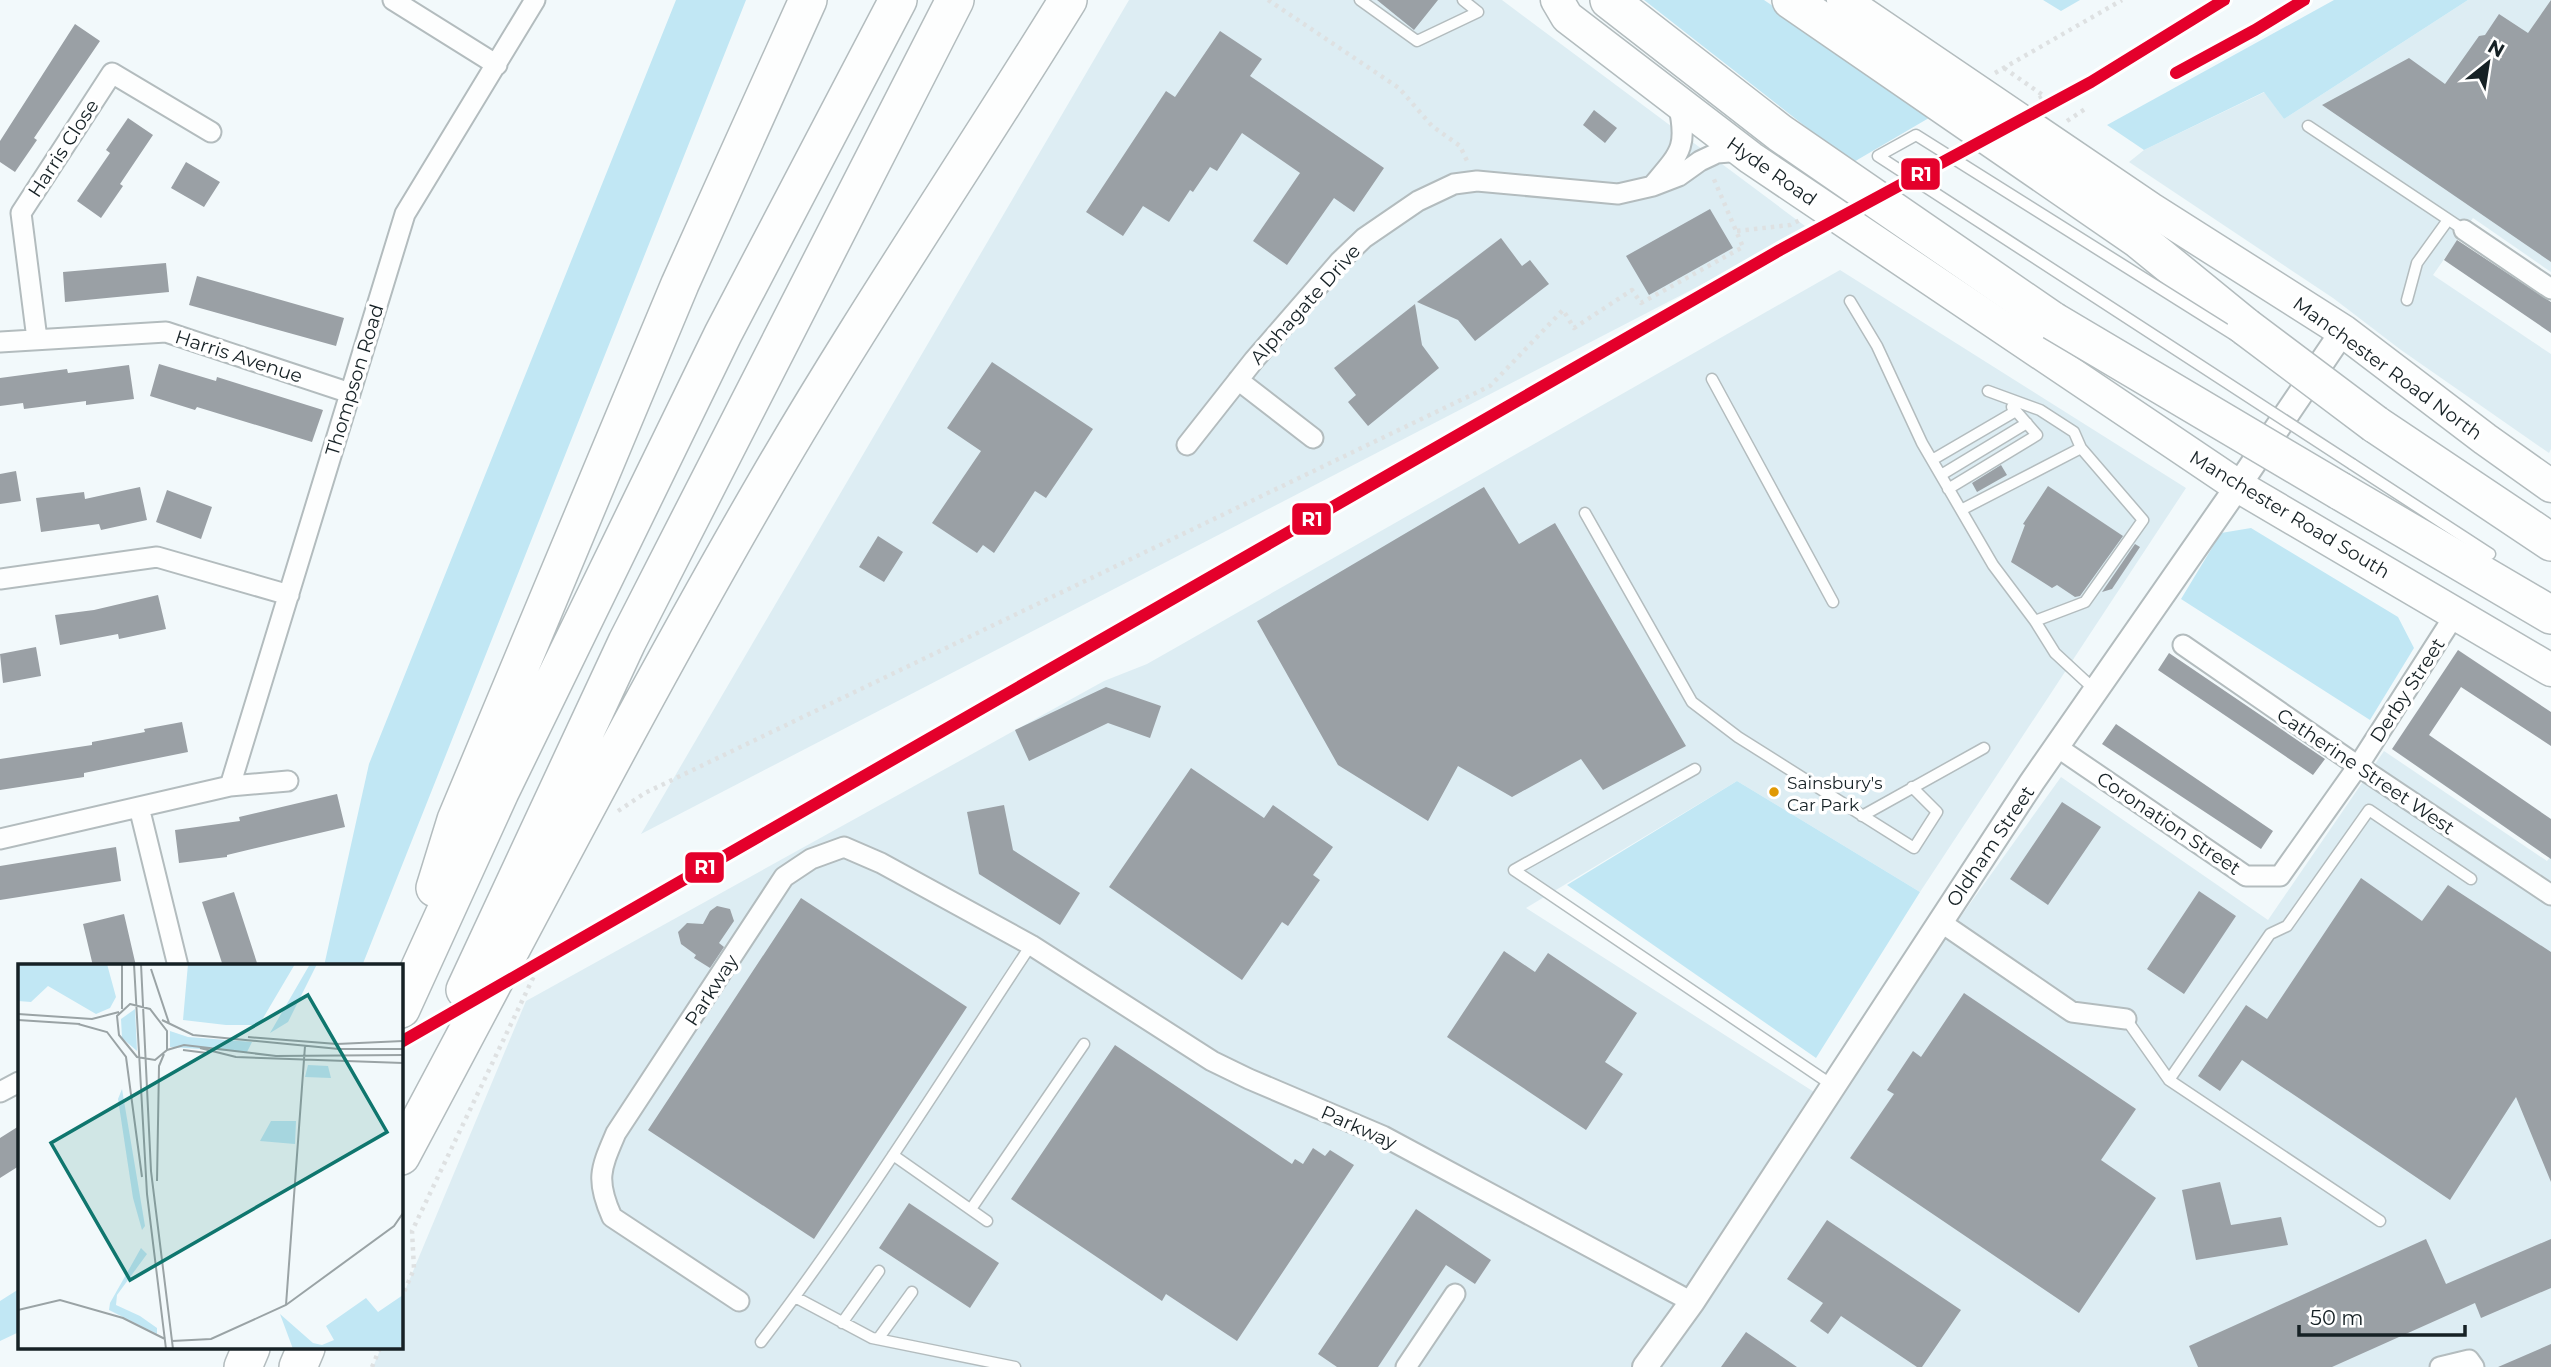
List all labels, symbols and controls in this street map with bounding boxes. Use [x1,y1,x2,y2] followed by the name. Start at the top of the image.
[2453,28,2523,98] north arrow
[2484,35,2509,63] text: N
[23,95,104,202] street label: Harris Close
[1722,132,1821,211] street label: Hyde Road
[1900,157,1941,191] line badge: R1
[1910,163,1932,186] text: R1
[1245,240,1365,369] street label: Alphagate Drive
[2289,292,2487,445] street label: Manchester Road North
[320,302,388,459] street label: Thompson Road
[172,325,305,388] street label: Harris Avenue
[2186,446,2394,583] street label: Manchester Road South
[1291,502,1332,536] line badge: R1
[1301,508,1323,531] text: R1
[2365,633,2450,747] street label: Derby Street
[2272,703,2459,840] street label: Catherine Street West
[2093,767,2245,880] street label: Coronation Street
[1787,773,1882,815] place label: Sainsbury's Car Park
[1942,781,2039,911] street label: Oldham Street
[1767,785,1781,799] marker: Sainsbury's Car Park
[684,851,725,884] line badge: R1
[694,856,716,879] text: R1
[680,950,743,1030] street label: Parkway
[18,964,402,1350] inset map
[1317,1101,1401,1155] street label: Parkway
[2299,1294,2465,1338] scale bar
[2310,1305,2364,1330] text: 50 m

